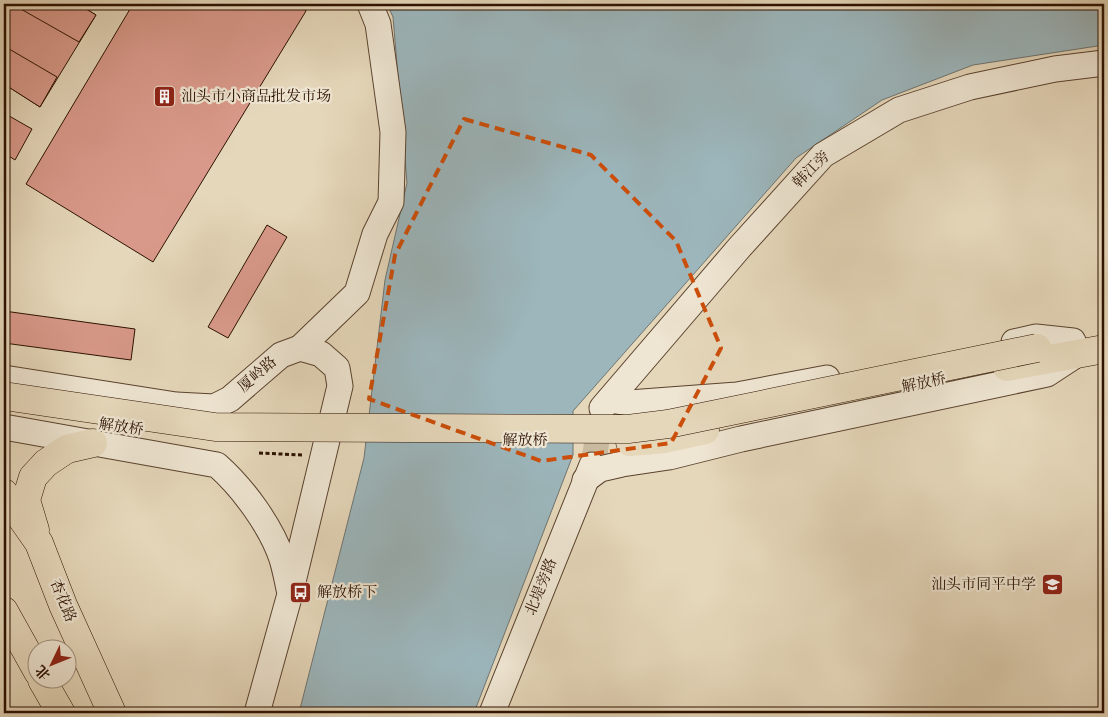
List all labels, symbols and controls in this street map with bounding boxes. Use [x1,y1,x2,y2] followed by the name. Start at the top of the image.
[153,85,177,109] building icon: 汕头市小商品批发市场
[181,88,331,105] place label: 汕头市小商品批发市场
[789,147,833,191] street label: 韩江旁
[235,353,280,395] street label: 厦岭路
[900,370,948,396] street label: 解放桥
[98,415,145,439] street label: 解放桥
[502,432,548,449] street label: 解放桥
[522,556,560,618] street label: 北堤旁路
[1040,573,1064,597] school or university icon: 汕头市同平中学
[931,576,1036,593] place label: 汕头市同平中学
[47,577,79,625] street label: 杏花路
[289,581,313,605] bus stop icon: 解放桥下
[317,584,377,601] place label: 解放桥下
[28,640,78,690] north arrow
[33,662,53,683] text: 北

